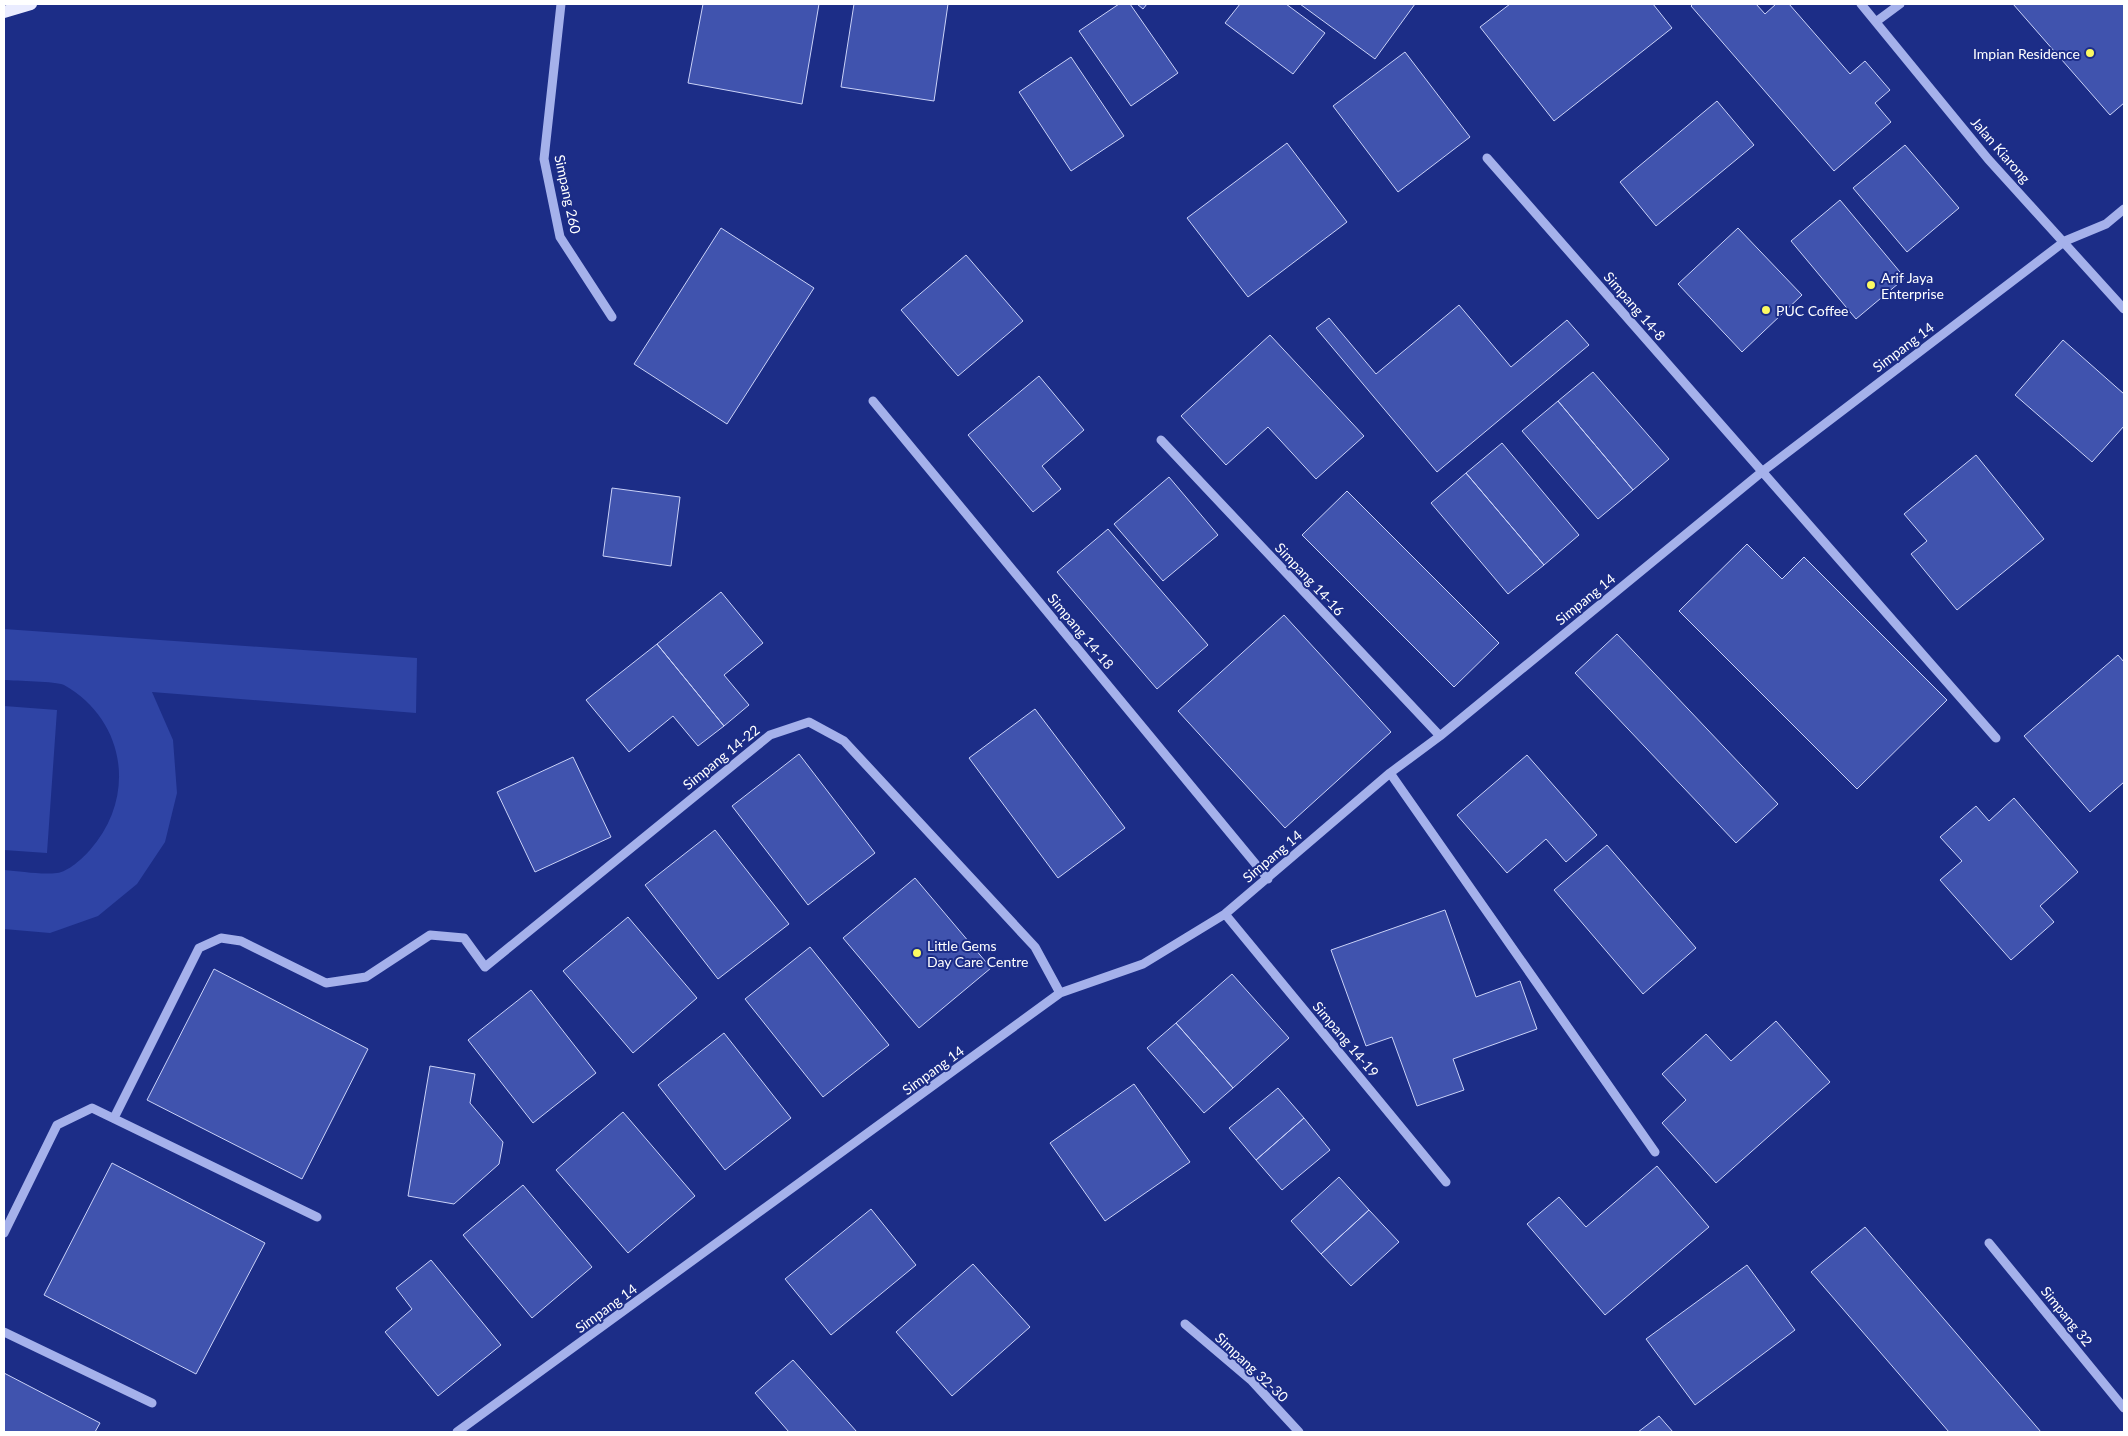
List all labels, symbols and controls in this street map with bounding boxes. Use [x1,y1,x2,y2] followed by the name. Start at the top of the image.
[1973,45,2080,62] place label: Impian Residence
[2084,47,2096,59] marker: Impian Residence
[1968,114,2034,186] street label: Jalan Kiarong
[551,153,585,235] street label: Simpang 260
[1601,268,1669,344] street label: Simpang 14-8
[1881,269,1944,302] place label: Arif Jaya Enterprise
[1865,279,1877,291] marker: Arif Jaya Enterprise
[1776,302,1849,319] place label: PUC Coffee
[1760,304,1772,316] marker: PUC Coffee
[1869,319,1937,375] street label: Simpang 14
[1272,539,1348,619] street label: Simpang 14-16
[1552,570,1618,628] street label: Simpang 14
[1044,590,1118,672] street label: Simpang 14-18
[679,721,763,793] street label: Simpang 14-22
[1239,826,1305,886] street label: Simpang 14
[927,937,1028,970] place label: Little Gems Day Care Centre
[911,947,923,959] marker: Little Gems Day Care Centre
[1309,998,1383,1080] street label: Simpang 14-19
[899,1042,967,1098] street label: Simpang 14
[572,1280,640,1336] street label: Simpang 14
[2038,1283,2096,1349] street label: Simpang 32
[1212,1329,1292,1405] street label: Simpang 32-30

